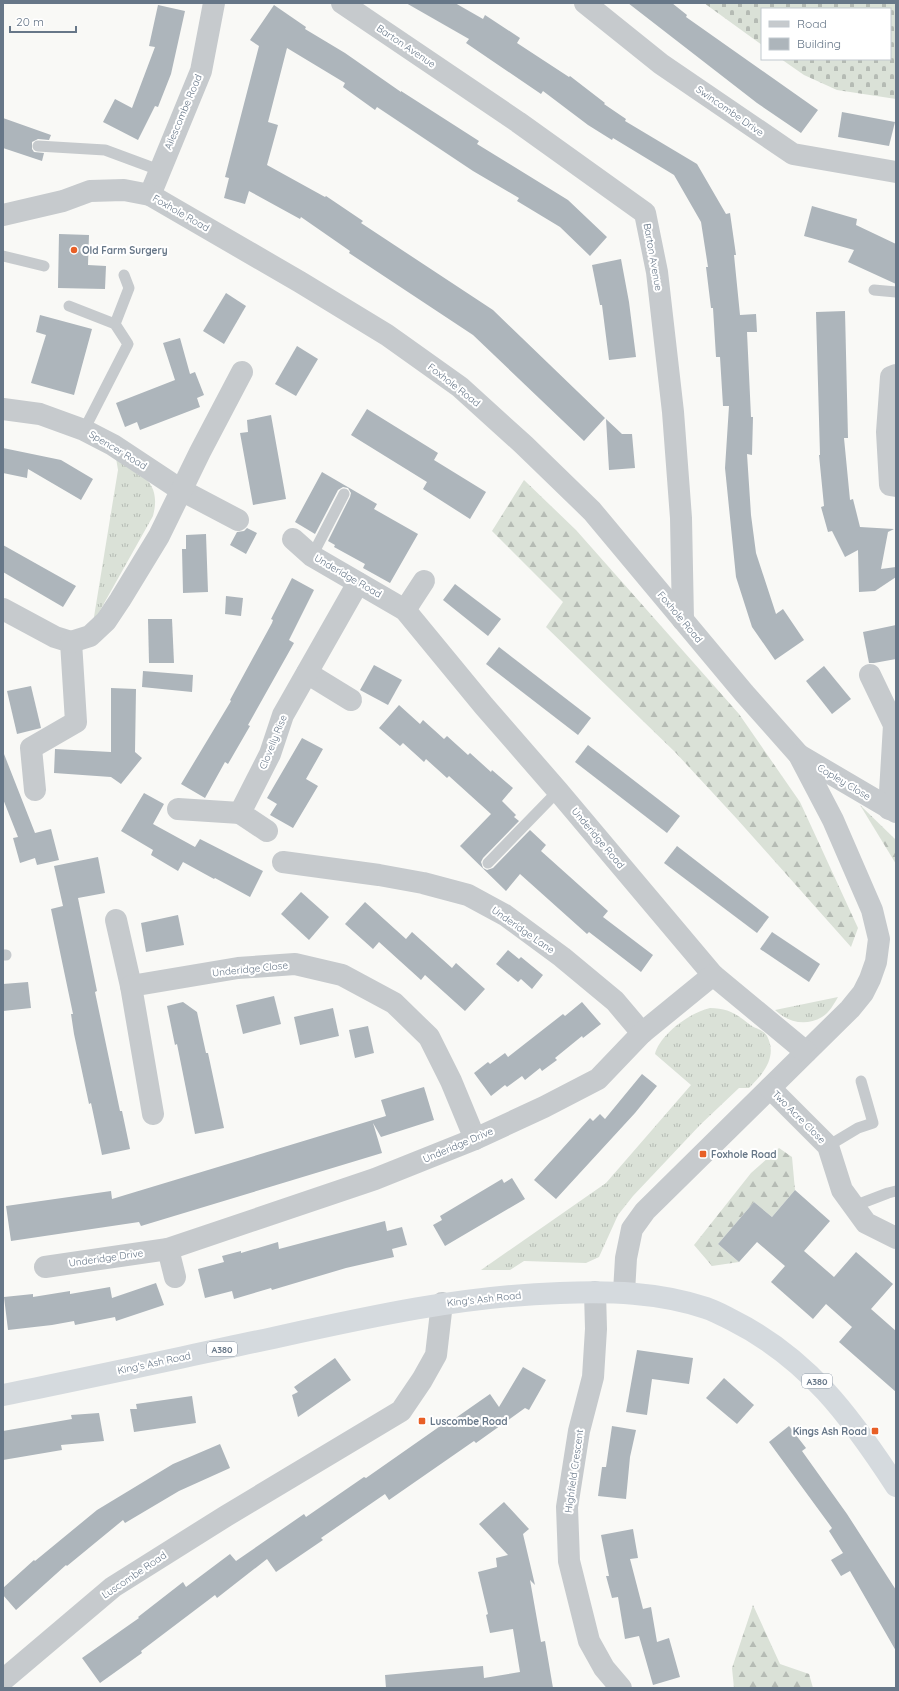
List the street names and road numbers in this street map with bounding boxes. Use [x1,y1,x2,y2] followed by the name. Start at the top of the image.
[374,21,438,71] street label: Barton Avenue
[161,72,205,152] street label: Ailescombe Road
[694,83,767,139] street label: Swincombe Drive
[150,192,212,234] street label: Foxhole Road
[641,222,665,292] street label: Barton Avenue
[425,360,483,410] street label: Foxhole Road
[87,428,149,472] street label: Spencer Road
[312,551,384,601] street label: Underidge Road
[655,589,705,645] street label: Foxhole Road
[256,713,290,771] street label: Clovelly Rise
[815,761,873,803] street label: Copley Close
[569,805,627,871] street label: Underidge Road
[489,903,557,957] street label: Underidge Lane
[211,959,289,979] street label: Underidge Close
[770,1088,829,1147] street label: Two Acre Close
[421,1124,495,1166] street label: Underidge Drive
[68,1246,144,1270] street label: Underidge Drive
[446,1289,522,1309] street label: King's Ash Road
[207,1342,237,1356] road number: A380
[116,1349,192,1377] street label: King's Ash Road
[802,1374,832,1388] road number: A380
[562,1428,586,1514] street label: Highfield Crescent
[99,1549,169,1601] street label: Luscombe Road

